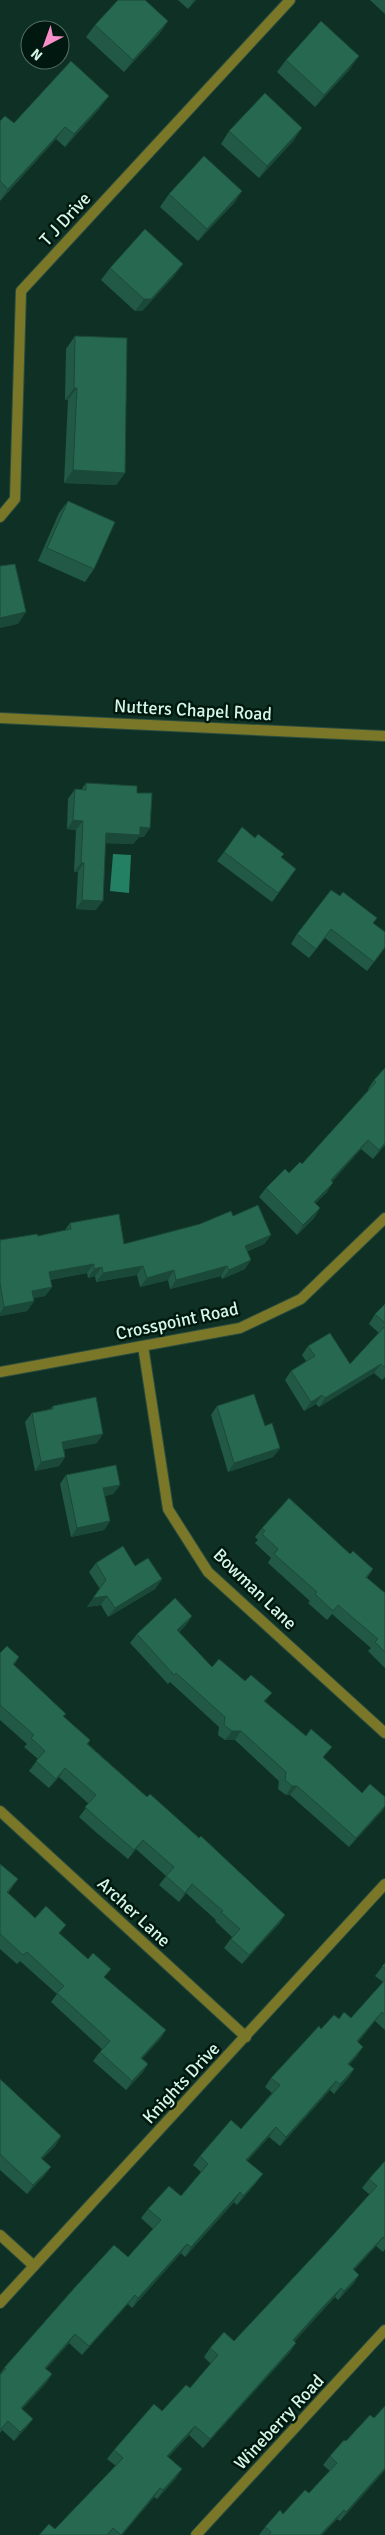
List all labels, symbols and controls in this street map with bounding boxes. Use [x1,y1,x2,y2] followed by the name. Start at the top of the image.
[20,20,70,70] north arrow
[28,45,46,64] text: N
[35,188,95,250] street label: T J Drive
[113,695,273,725] street label: Nutters Chapel Road
[114,1297,240,1345] street label: Crosspoint Road
[209,1544,301,1634] street label: Bowman Lane
[93,1872,175,1952] street label: Archer Lane
[138,2038,224,2128] street label: Knights Drive
[229,2370,329,2474] street label: Wineberry Road

